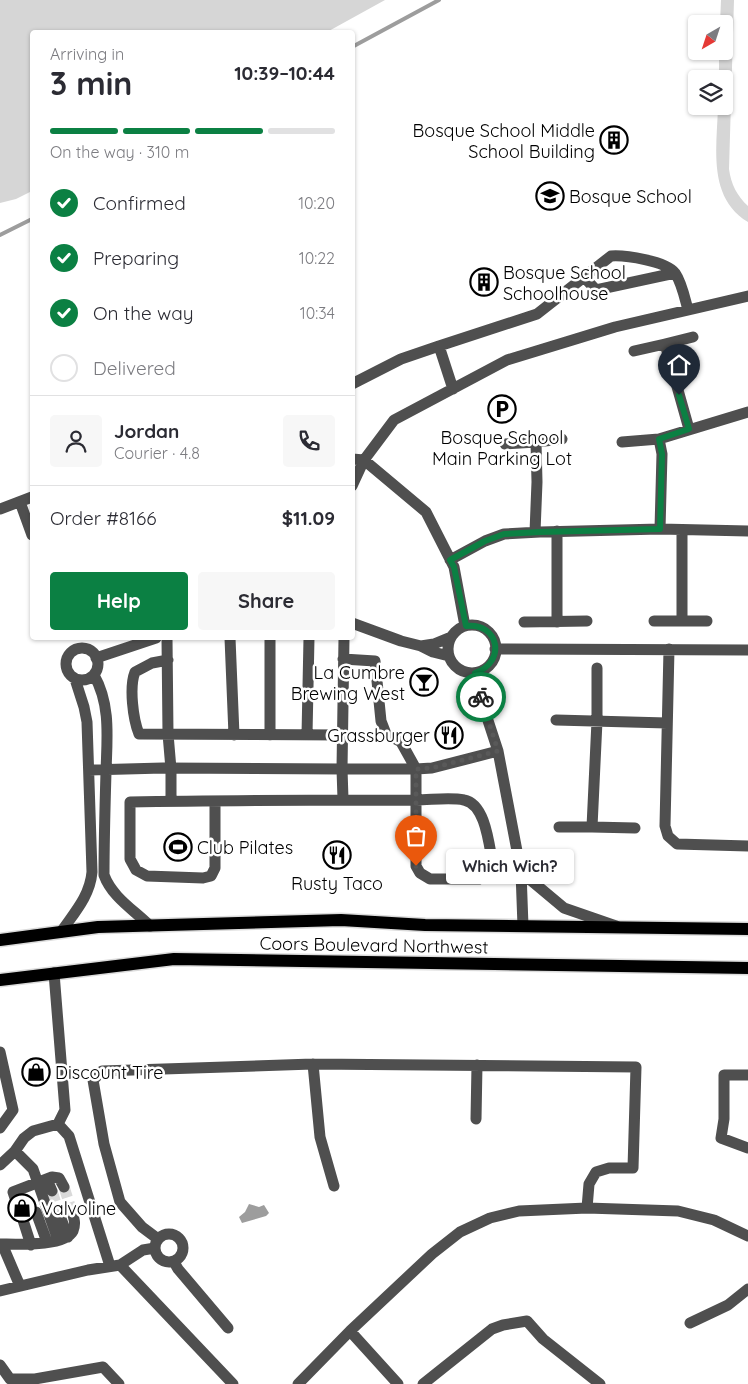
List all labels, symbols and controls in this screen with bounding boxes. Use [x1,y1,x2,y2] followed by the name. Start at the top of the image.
[688,15,732,60] north arrow
[688,15,733,115] map controls
[50,44,124,64] text: Arriving in
[234,61,335,85] text: 10:39–10:44
[50,63,132,103] text: 3 min
[688,70,733,115] button: layers
[413,119,595,163] place label: Bosque School Middle School Building
[599,125,629,155] building icon: Bosque School Middle School Building
[50,142,189,162] text: On the way · 310 m
[535,181,565,211] school or university icon: Bosque School
[569,185,692,208] place label: Bosque School
[50,189,78,217] icon: check
[93,191,186,215] text: Confirmed
[298,193,335,213] text: 10:20
[50,244,78,272] icon: check
[93,246,179,270] text: Preparing
[299,248,335,268] text: 10:22
[503,261,626,305] place label: Bosque School Schoolhouse
[469,267,499,297] building icon: Bosque School Schoolhouse
[50,299,78,327] icon: check
[93,301,194,325] text: On the way
[300,303,335,323] text: 10:34
[658,344,700,395] pin
[665,351,693,379] icon: home
[93,356,176,380] text: Delivered
[487,394,517,424] parking icon: Bosque School Main Parking Lot
[50,415,102,467] button: person
[283,415,335,467] button: phone
[114,419,179,443] text: Jordan
[432,426,572,470] place label: Bosque School Main Parking Lot
[114,443,200,463] text: Courier · 4.8
[50,506,156,530] text: Order #8166
[282,506,335,530] text: $11.09
[50,572,188,630] button: Help
[198,572,335,630] button: Share
[291,661,405,705] place label: La Cumbre Brewing West
[409,667,439,697] bar icon: La Cumbre Brewing West
[456,672,506,722] courier
[467,683,495,711] icon: bike
[434,720,464,750] restaurant icon: Grassburger
[327,724,430,747] place label: Grassburger
[395,815,437,866] pin
[402,822,430,850] icon: bag
[163,832,193,862] sports icon: Club Pilates
[197,836,293,859] place label: Club Pilates
[322,840,352,870] restaurant icon: Rusty Taco
[446,848,574,884] callout: Which Wich?
[462,856,558,876] text: Which Wich?
[291,872,383,895] place label: Rusty Taco
[259,932,489,958] street label: Coors Boulevard Northwest
[21,1057,51,1087] shop icon: Discount Tire
[55,1061,164,1084] place label: Discount Tire
[7,1193,37,1223] shop icon: Valvoline
[41,1197,116,1220] place label: Valvoline

